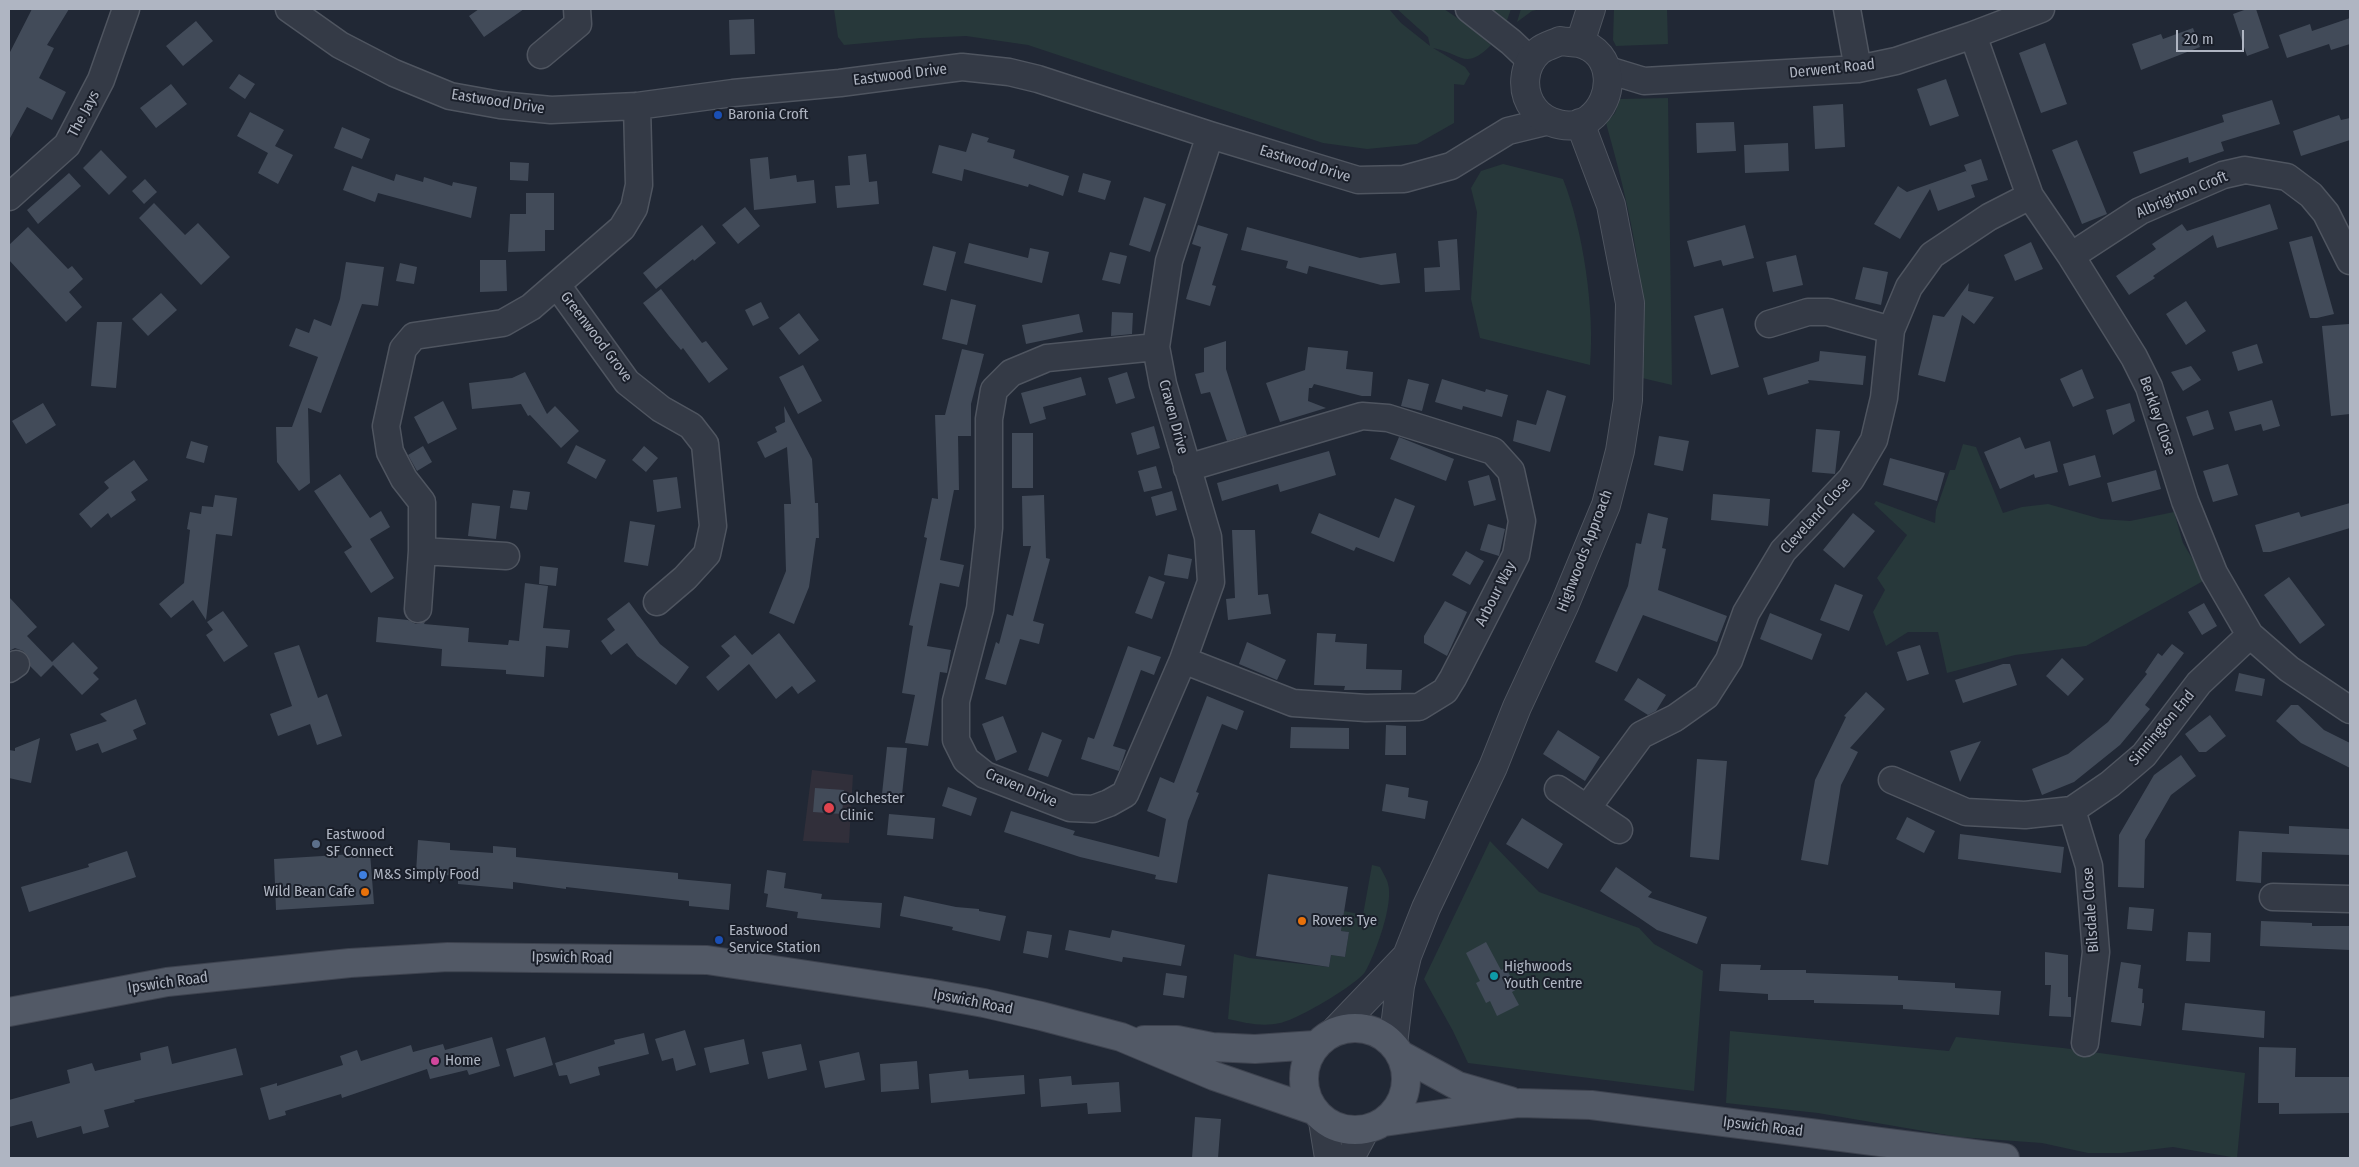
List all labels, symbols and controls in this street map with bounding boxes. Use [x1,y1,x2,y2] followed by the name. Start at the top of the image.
[2179,20,2246,52] scale bar
[2184,30,2214,48] text: 20 m
[1788,56,1876,82] street label: Derwent Road
[852,60,948,90] street label: Eastwood Drive
[450,86,546,118] street label: Eastwood Drive
[64,88,104,140] street label: The Jays
[728,106,808,124] place label: Baronia Croft
[712,109,724,121] marker: Baronia Croft
[1257,142,1353,186] street label: Eastwood Drive
[2134,168,2230,222] street label: Albrighton Croft
[556,288,636,386] street label: Greenwood Grove
[2135,374,2179,458] street label: Berkley Close
[1154,378,1192,456] street label: Craven Drive
[1777,474,1855,558] street label: Cleveland Close
[1553,487,1617,615] street label: Highwoods Approach
[1472,559,1520,629] street label: Arbour Way
[2125,687,2199,769] street label: Sinnington End
[982,765,1060,811] street label: Craven Drive
[840,790,905,825] place label: Colchester Clinic
[822,801,836,815] marker: Colchester Clinic
[326,826,393,861] place label: Eastwood SF Connect
[310,838,322,850] marker: Eastwood SF Connect
[373,866,479,884] place label: M&S Simply Food
[2079,867,2103,953] street label: Bilsdale Close
[357,869,369,881] marker: M&S Simply Food
[264,883,355,901] place label: Wild Bean Cafe
[359,886,371,898] marker: Wild Bean Cafe
[1312,912,1377,930] place label: Rovers Tye
[1296,915,1308,927] marker: Rovers Tye
[729,922,821,957] place label: Eastwood Service Station
[713,934,725,946] marker: Eastwood Service Station
[531,948,613,968] street label: Ipswich Road
[1504,958,1582,993] place label: Highwoods Youth Centre
[127,968,209,998] street label: Ipswich Road
[1488,970,1500,982] marker: Highwoods Youth Centre
[932,985,1014,1019] street label: Ipswich Road
[445,1052,481,1070] place label: Home
[429,1055,441,1067] marker: Home
[1722,1113,1804,1141] street label: Ipswich Road

